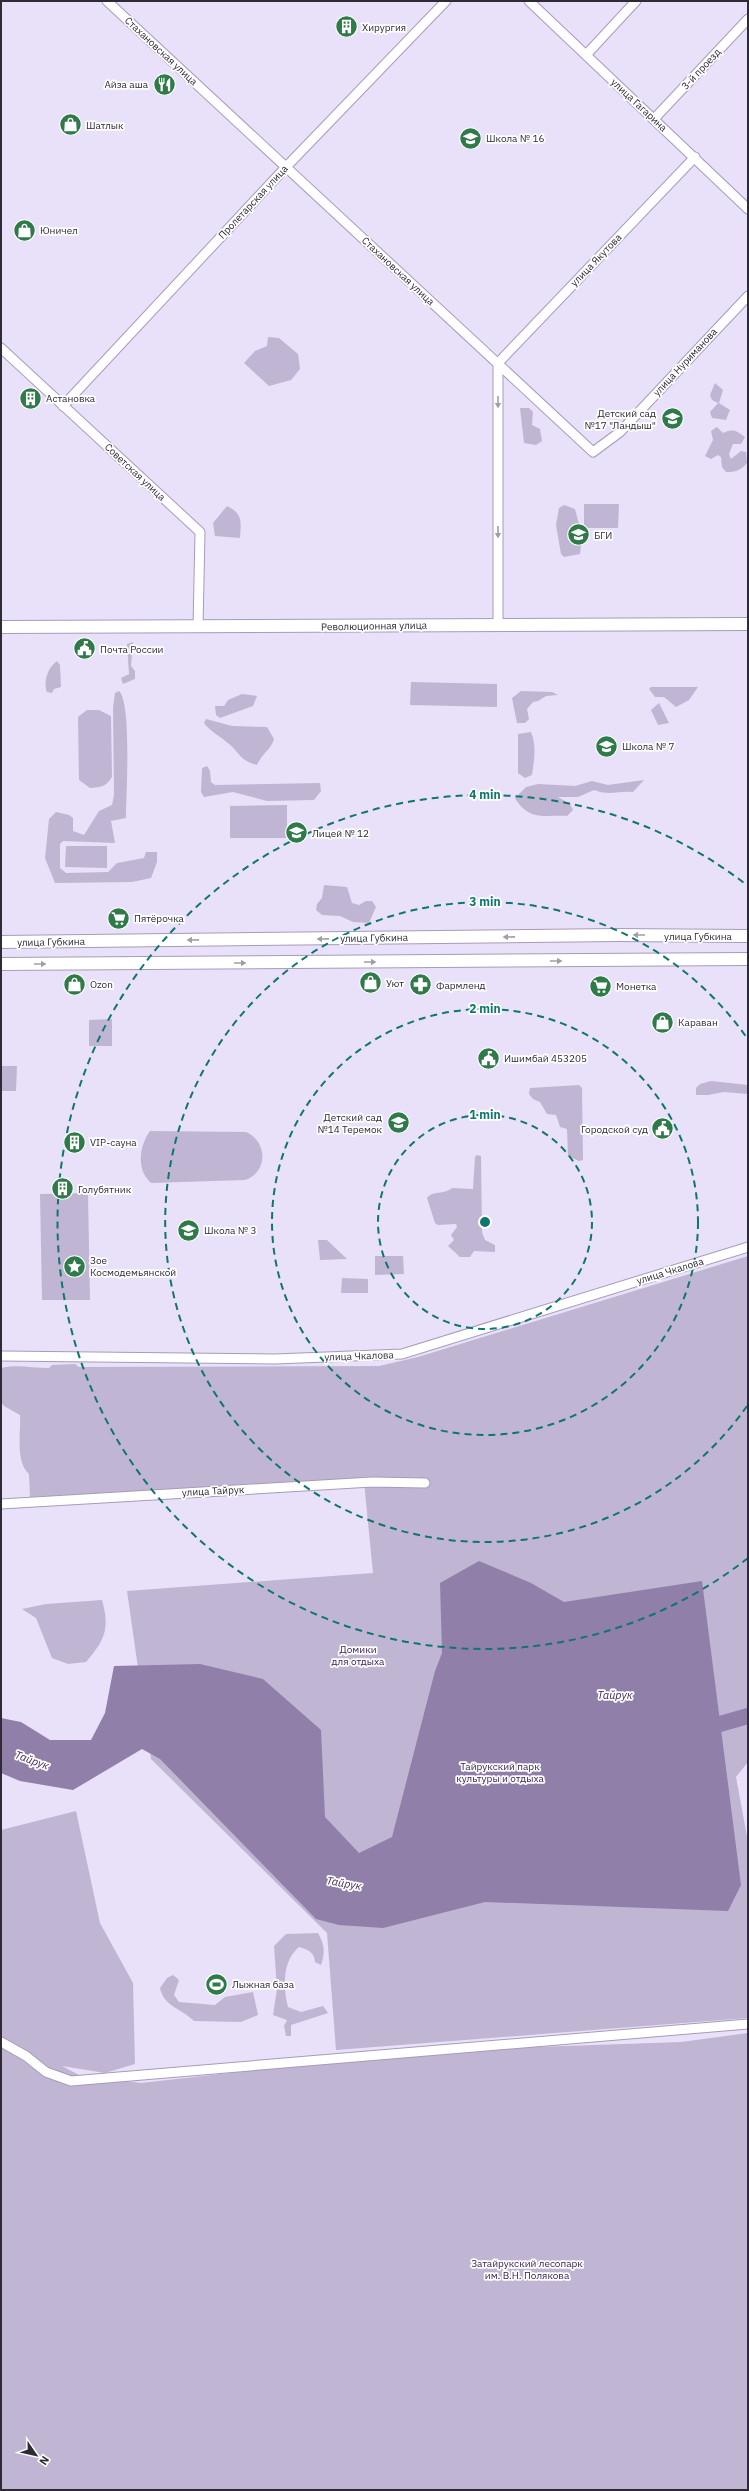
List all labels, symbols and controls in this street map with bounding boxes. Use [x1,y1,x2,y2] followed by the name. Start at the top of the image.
[122,14,201,89] street label: Стахановская улица
[334,14,360,40] building icon: Хирургия
[362,21,406,34] place label: Хирургия
[679,46,723,92] street label: 3-й проезд
[151,71,177,97] restaurant icon: Айза аша
[608,76,670,135] street label: улица Гагарина
[104,78,149,91] place label: Айза аша
[58,112,84,138] shop icon: Шатлык
[86,119,124,132] place label: Шатлык
[458,125,484,151] school or university icon: Школа № 16
[486,132,544,145] place label: Школа № 16
[215,162,291,242] street label: Пролетарская улица
[11,217,37,243] shop icon: Юничел
[40,224,78,237] place label: Юничел
[568,231,625,289] street label: улица Якутова
[359,234,438,309] street label: Стахановская улица
[650,325,720,399] street label: улица Нуриманова
[18,385,44,411] building icon: Астановка
[46,392,96,405] place label: Астановка
[495,396,501,409] one-way arrow
[659,406,685,432] school or university icon: Детский сад №17 "Ландыш"
[584,407,656,432] place label: Детский сад №17 "Ландыш"
[102,440,169,504] street label: Советская улица
[566,522,592,548] school or university icon: БГИ
[495,526,501,539] one-way arrow
[594,529,612,542] place label: БГИ
[321,619,428,633] street label: Революционная улица
[71,636,97,662] public building icon: Почта России
[100,643,164,656] place label: Почта России
[594,733,620,759] school or university icon: Школа № 7
[622,740,674,753] place label: Школа № 7
[469,787,501,802] text: 4 min
[283,820,309,846] school or university icon: Лицей № 12
[312,827,369,840] place label: Лицей № 12
[469,894,501,909] text: 3 min
[106,905,132,931] supermarket icon: Пятёрочка
[134,912,185,925] place label: Пятёрочка
[664,930,733,943] street label: улица Губкина
[340,931,409,945] street label: улица Губкина
[632,932,645,938] one-way arrow
[503,933,515,940] one-way arrow
[17,935,86,949] street label: улица Губкина
[316,936,329,942] one-way arrow
[186,937,199,943] one-way arrow
[550,958,563,964] one-way arrow
[364,959,377,965] one-way arrow
[234,960,247,966] one-way arrow
[34,961,47,967] one-way arrow
[358,970,384,996] shop icon: Уют
[61,971,87,997] shop icon: Ozon
[407,972,433,998] pharmacy icon: Фармленд
[587,973,613,999] supermarket icon: Монетка
[386,977,404,990] place label: Уют
[90,978,113,991] place label: Ozon
[436,979,486,992] place label: Фармленд
[616,980,657,993] place label: Монетка
[469,1001,501,1016] text: 2 min
[649,1009,675,1035] shop icon: Караван
[678,1016,718,1029] place label: Караван
[476,1045,502,1071] public building icon: Ишимбай 453205
[504,1052,587,1065] place label: Ишимбай 453205
[469,1107,501,1122] text: 1 min
[385,1110,411,1136] school or university icon: Детский сад №14 Теремок
[317,1111,382,1136] place label: Детский сад №14 Теремок
[650,1116,676,1142] public building icon: Городской суд
[581,1123,648,1136] place label: Городской суд
[61,1129,87,1155] building icon: VIP-сауна
[90,1136,137,1149] place label: VIP-сауна
[49,1176,75,1202] building icon: Голубятник
[78,1183,132,1196] place label: Голубятник
[478,1215,492,1229] centre of rings
[176,1217,202,1243] school or university icon: Школа № 3
[204,1224,256,1237] place label: Школа № 3
[61,1253,87,1279] place icon: Зое Космодемьянской
[90,1254,176,1279] place label: Зое Космодемьянской
[635,1254,706,1287] street label: улица Чкалова
[324,1348,395,1364] street label: улица Чкалова
[181,1483,245,1499] street label: улица Тайрук
[332,1643,385,1668] park label: Домики для отдыха
[597,1688,633,1702] water label: Тайрук
[13,1747,51,1773] water label: Тайрук
[456,1760,544,1785] park label: Тайрукский парк культуры и отдыха
[325,1873,363,1893] water label: Тайрук
[203,1971,229,1997] sports icon: Лыжная база
[232,1978,295,1991] place label: Лыжная база
[471,2257,583,2282] park label: Затайрукский лесопарк им. В.Н. Полякова
[16,2435,56,2475] north arrow
[36,2453,52,2468] text: N

